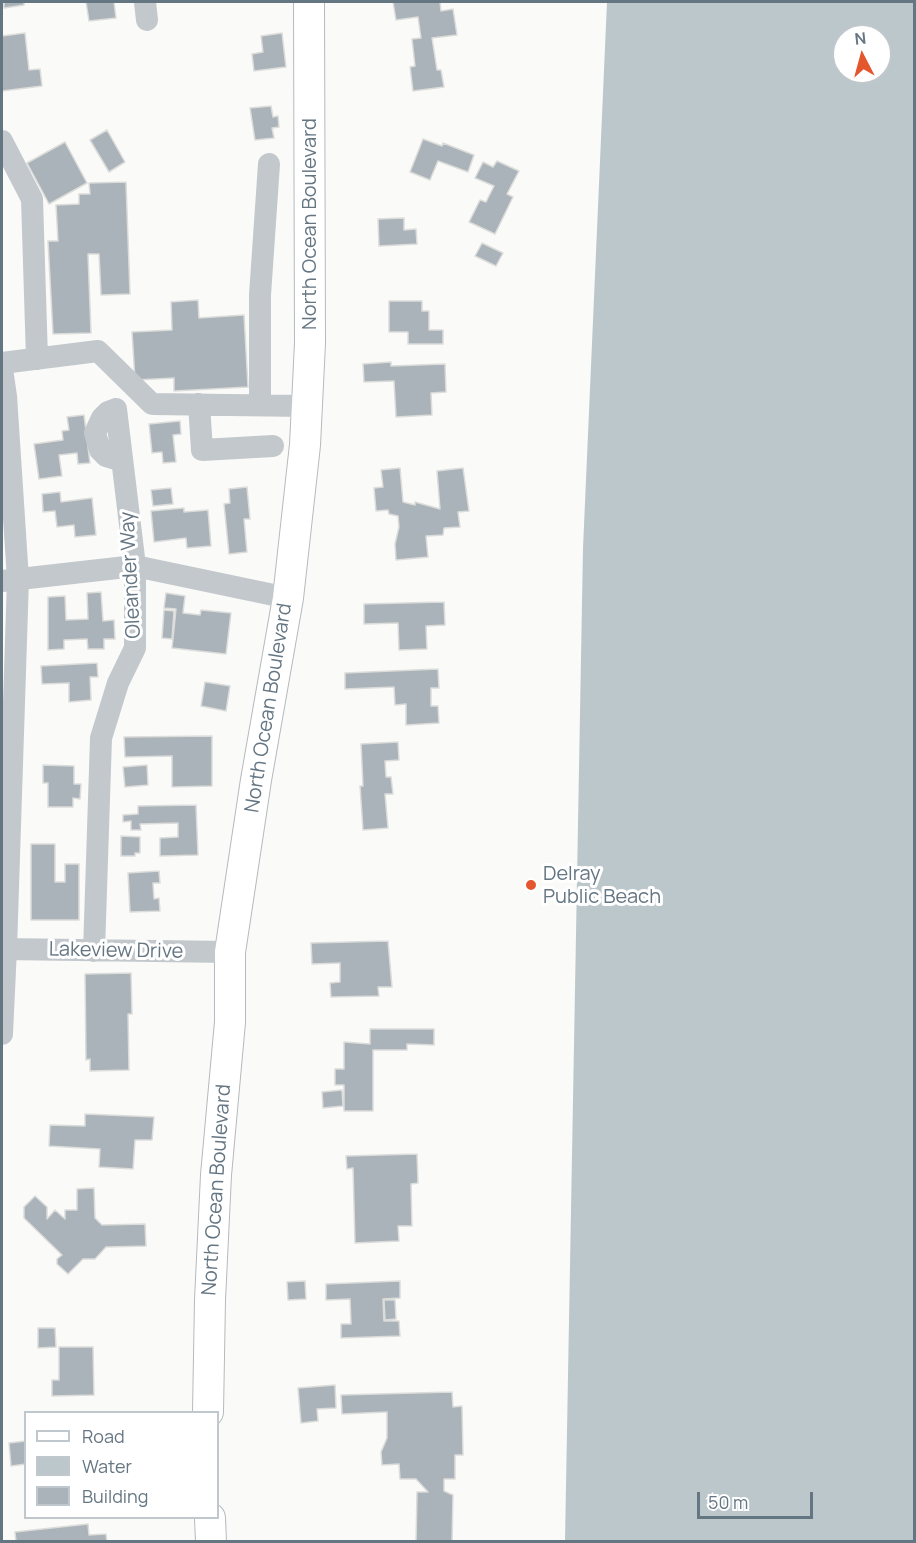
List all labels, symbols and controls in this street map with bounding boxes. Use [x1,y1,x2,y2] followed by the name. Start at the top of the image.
[832,24,892,84] north arrow
[853,27,867,50] text: N
[298,118,322,330] street label: North Ocean Boulevard
[116,511,146,639] street label: Oleander Way
[241,602,297,814] street label: North Ocean Boulevard
[543,862,661,909] place label: Delray Public Beach
[524,878,538,892] marker: Delray Public Beach
[49,938,183,964] street label: Lakeview Drive
[198,1084,236,1296] street label: North Ocean Boulevard
[24,1411,219,1519] legend
[82,1424,125,1448] text: Road
[82,1454,132,1478] text: Water
[700,1480,816,1518] scale bar
[82,1484,148,1508] text: Building
[708,1490,748,1514] text: 50 m

